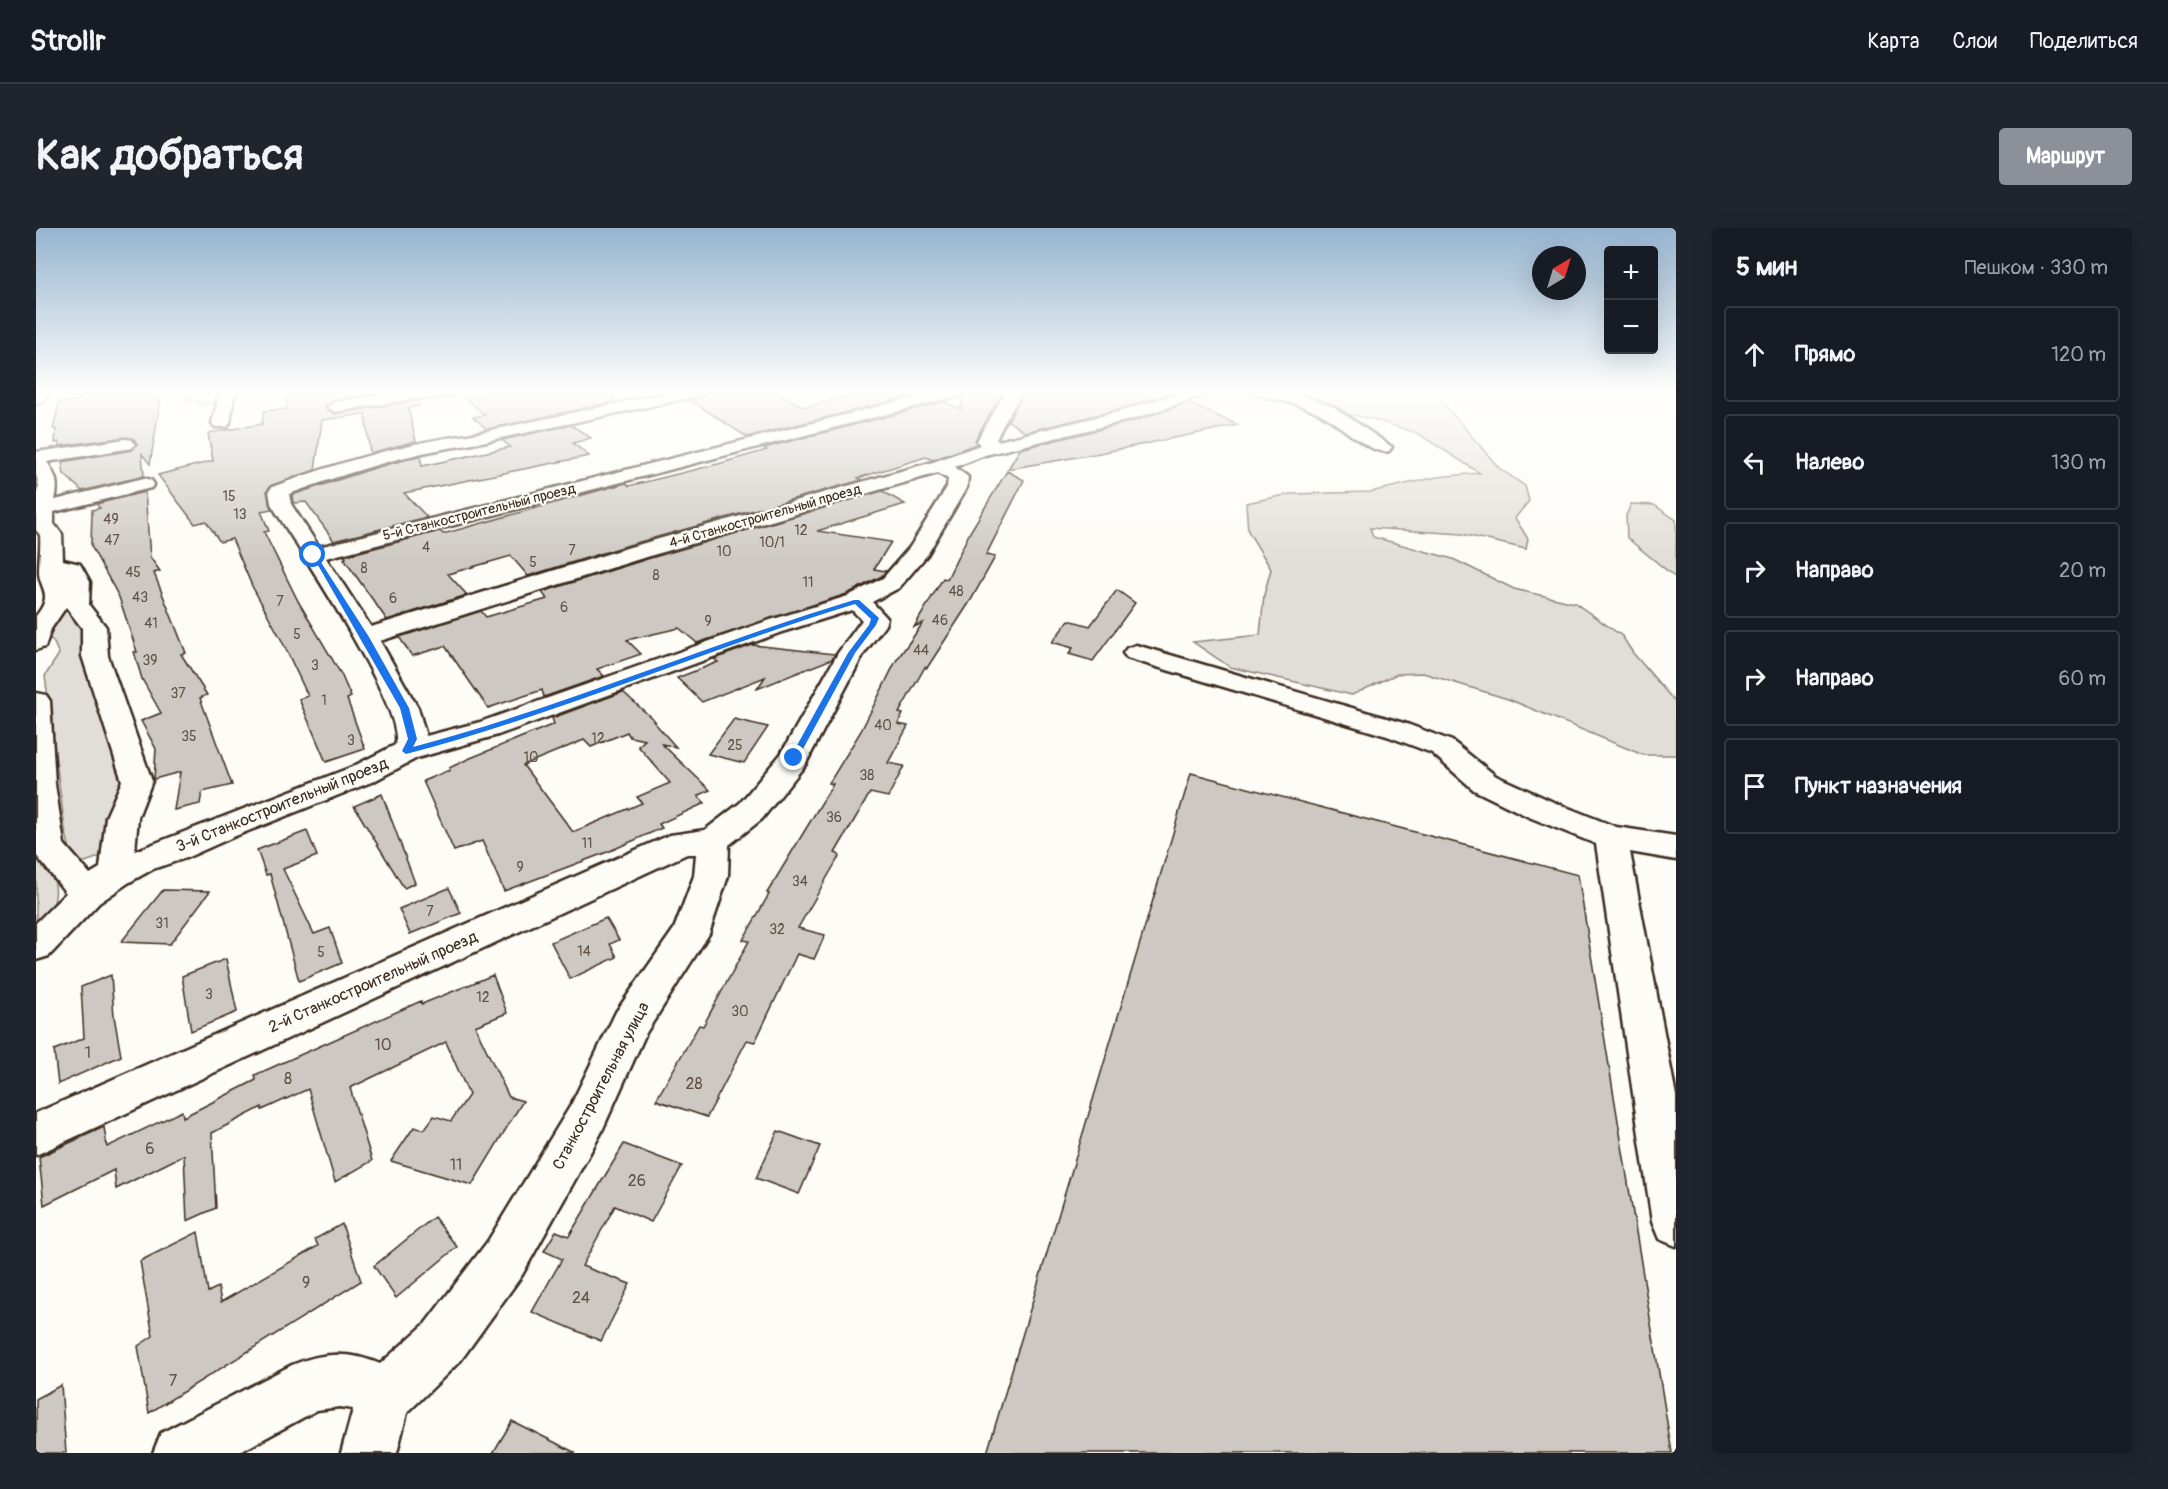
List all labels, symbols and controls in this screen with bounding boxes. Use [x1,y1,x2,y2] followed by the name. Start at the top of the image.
[30,24,105,59] text: Strollr
[1867,28,1919,55] text: Карта
[1952,28,1997,55] text: Слои
[2030,28,2138,55] text: Поделиться
[1999,128,2132,185] button: Маршрут
[36,130,303,182] text: Как добраться
[1532,246,1586,300] north arrow
[1604,246,1658,354] map controls
[1604,246,1658,300] button: +
[1736,251,1797,283] text: 5 мин
[1965,255,2108,280] text: Пешком · 330 m
[1604,300,1658,354] button: −
[1738,338,1771,371] icon: ahead
[1795,340,1855,368] text: Прямо
[2051,342,2106,367] text: 120 m
[1738,446,1771,479] icon: left
[1795,448,1864,476] text: Налево
[2051,450,2106,475] text: 130 m
[381,480,578,544] street label: 5-й Станкостроительный проезд
[667,480,863,552] street label: 4-й Станкостроительный проезд
[222,488,236,505] house number: 15
[233,506,247,523] house number: 13
[103,511,119,528] house number: 49
[794,522,808,539] house number: 12
[104,532,120,549] house number: 47
[759,534,785,551] house number: 10/1
[422,539,430,556] house number: 4
[299,541,325,567] route start
[568,542,576,559] house number: 7
[716,543,732,560] house number: 10
[529,554,537,571] house number: 5
[1738,554,1771,587] icon: right
[1795,556,1874,584] text: Направо
[2059,558,2106,583] text: 20 m
[360,560,368,577] house number: 8
[125,564,141,581] house number: 45
[652,567,660,584] house number: 8
[803,574,813,591] house number: 11
[948,583,964,600] house number: 48
[132,589,148,606] house number: 43
[389,590,397,607] house number: 6
[276,593,284,610] house number: 7
[560,599,568,616] house number: 6
[932,612,948,629] house number: 46
[704,613,712,630] house number: 9
[144,615,158,632] house number: 41
[293,626,301,643] house number: 5
[913,642,929,659] house number: 44
[142,652,158,669] house number: 39
[311,657,319,674] house number: 3
[1738,662,1771,695] icon: right
[1795,664,1874,692] text: Направо
[2059,666,2106,691] text: 60 m
[170,685,186,702] house number: 37
[321,692,327,709] house number: 1
[874,717,892,734] house number: 40
[181,728,197,745] house number: 35
[591,730,605,747] house number: 12
[347,732,355,749] house number: 3
[727,737,743,754] house number: 25
[780,744,806,770] route end
[523,749,539,766] house number: 10
[173,753,391,857] street label: 3-й Станкостроительный проезд
[860,767,874,784] house number: 38
[1738,770,1771,803] icon: arrive
[1795,772,1962,800] text: Пункт назначения
[826,809,842,826] house number: 36
[582,835,592,852] house number: 11
[516,859,524,876] house number: 9
[792,873,808,890] house number: 34
[426,903,434,920] house number: 7
[155,915,169,932] house number: 31
[769,921,785,938] house number: 32
[265,927,481,1037] street label: 2-й Станкостроительный проезд
[577,943,591,960] house number: 14
[317,944,325,961] house number: 5
[205,986,213,1003] house number: 3
[476,989,490,1006] house number: 12
[548,999,654,1173] street label: Станкостроительная улица
[731,1003,749,1020] house number: 30
[374,1035,392,1055] house number: 10
[85,1043,91,1063] house number: 1
[284,1069,292,1089] house number: 8
[685,1074,703,1094] house number: 28
[145,1139,155,1159] house number: 6
[450,1155,462,1175] house number: 11
[628,1171,646,1191] house number: 26
[302,1273,310,1293] house number: 9
[572,1288,590,1308] house number: 24
[169,1371,178,1391] house number: 7

